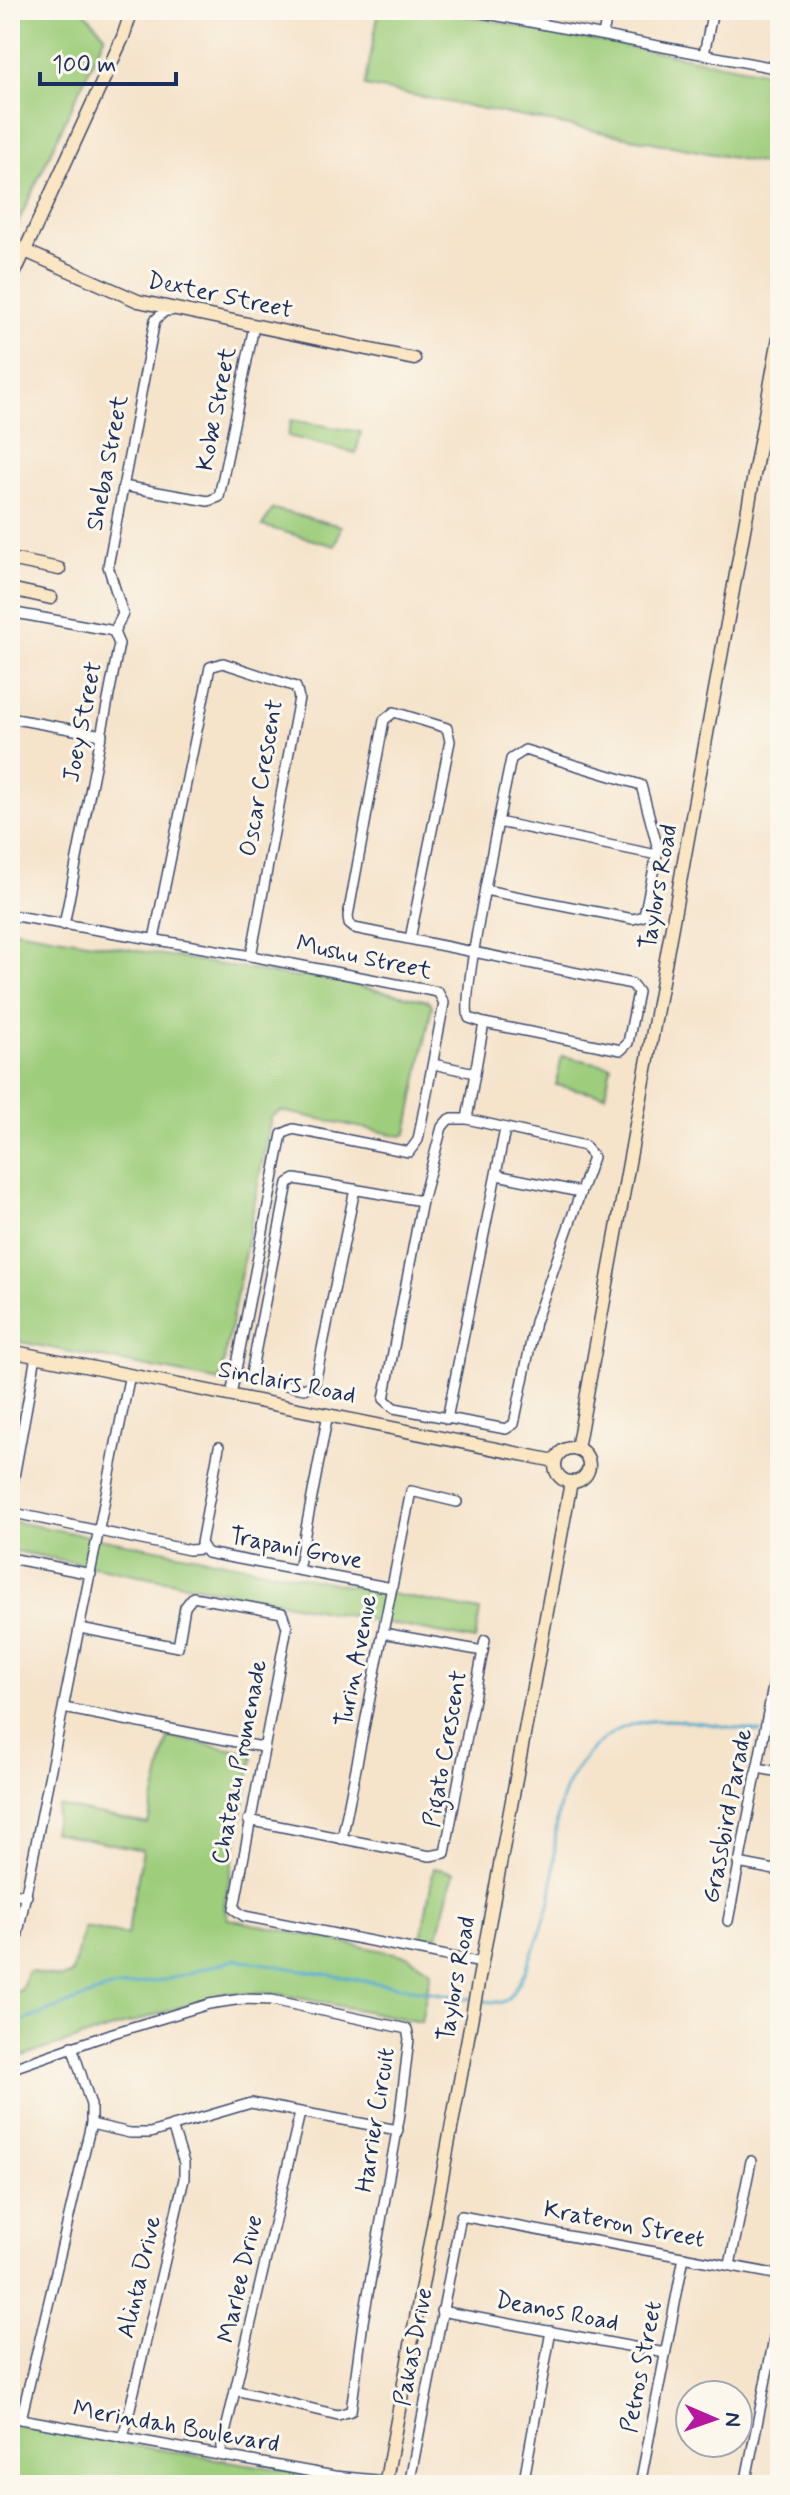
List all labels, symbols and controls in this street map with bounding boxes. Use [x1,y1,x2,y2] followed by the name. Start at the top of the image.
[40,36,176,86] scale bar
[52,50,116,81] text: 100 m
[145,265,295,327] street label: Dexter Street
[190,344,244,474] street label: Kobe Street
[80,393,136,533] street label: Sheba Street
[56,659,110,785] street label: Joey Street
[233,697,291,859] street label: Oscar Crescent
[633,822,685,952] street label: Taylors Road
[293,928,435,988] street label: Mushu Street
[216,1354,358,1412] street label: Sinclairs Road
[227,1521,365,1577] street label: Trapani Grove
[329,1592,385,1730] street label: Turin Avenue
[205,1657,275,1867] street label: Chateau Promenade
[417,1668,478,1830] street label: Pigato Crescent
[696,1726,760,1906] street label: Grassbird Parade
[431,1914,483,2044] street label: Taylors Road
[349,2045,403,2195] street label: Harrier Circuit
[541,2194,707,2256] street label: Krateron Street
[211,2212,271,2346] street label: Marlee Drive
[111,2213,169,2341] street label: Alinta Drive
[387,2285,441,2409] street label: Pakas Drive
[493,2285,621,2339] street label: Deanos Road
[614,2299,670,2435] street label: Petros Street
[674,2379,754,2459] north arrow
[70,2394,282,2460] street label: Merindah Boulevard
[718,2412,746,2427] text: N

